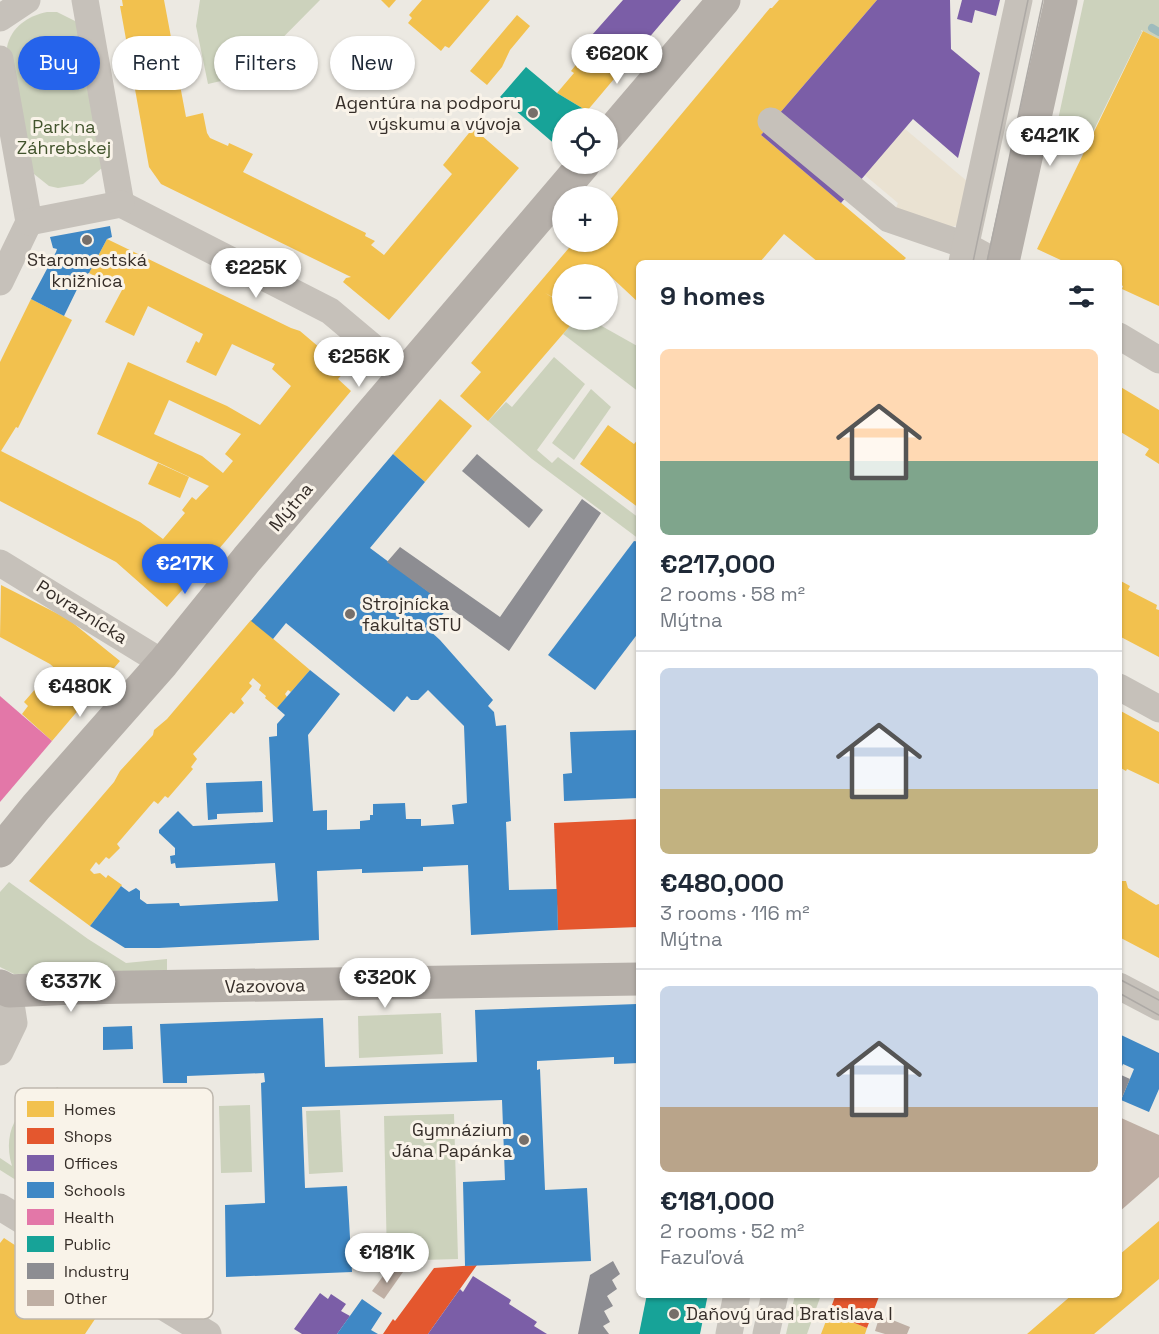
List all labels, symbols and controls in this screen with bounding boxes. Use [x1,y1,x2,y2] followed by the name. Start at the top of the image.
[575,34,659,85] pin: €620K
[18,36,100,90] chip: Buy
[112,36,202,90] chip: Rent
[214,36,318,90] chip: Filters
[330,36,415,90] chip: New
[585,40,649,66] text: €620K
[335,91,521,135] place label: Agentúra na podporu výskumu a vývoja
[526,106,540,120] marker: Agentúra na podporu výskumu a vývoja
[552,108,618,330] map controls
[552,108,618,174] button: locate
[17,115,111,159] park label: Park na Záhrebskej
[1008,116,1092,167] pin: €421K
[1020,122,1080,148] text: €421K
[552,186,618,252] button: +
[80,233,94,247] marker: Staromestská knižnica
[27,248,147,292] place label: Staromestská knižnica
[214,248,298,299] pin: €225K
[225,254,287,280] text: €225K
[552,264,618,330] button: −
[660,279,765,313] text: 9 homes
[1065,280,1098,313] icon: filters
[317,337,401,388] pin: €256K
[328,343,390,369] text: €256K
[825,388,933,496] icon: home
[264,478,318,536] street label: Mýtna
[143,544,227,595] pin: €217K
[660,547,775,581] text: €217,000
[156,550,214,576] text: €217K
[32,574,132,649] street label: Povraznícka
[660,581,805,607] text: 2 rooms · 58 m²
[362,592,462,636] place label: Strojnícka fakulta STU
[343,607,357,621] marker: Strojnícka fakulta STU
[660,607,723,633] text: Mýtna
[38,667,122,718] pin: €480K
[48,673,112,699] text: €480K
[825,707,933,815] icon: home
[660,866,784,900] text: €480,000
[660,900,810,926] text: 3 rooms · 116 m²
[660,926,723,952] text: Mýtna
[343,958,427,1009] pin: €320K
[29,962,113,1013] pin: €337K
[353,964,417,990] text: €320K
[40,968,102,994] text: €337K
[225,973,305,998] street label: Vazovova
[825,1025,933,1133] icon: home
[15,1088,213,1319] legend
[64,1099,116,1120] text: Homes
[392,1118,512,1162] place label: Gymnázium Jána Papánka
[64,1126,112,1147] text: Shops
[517,1133,531,1147] marker: Gymnázium Jána Papánka
[64,1153,118,1174] text: Offices
[64,1180,125,1201] text: Schools
[660,1184,775,1218] text: €181,000
[64,1207,114,1228] text: Health
[660,1218,804,1244] text: 2 rooms · 52 m²
[345,1233,429,1284] pin: €181K
[64,1234,111,1255] text: Public
[359,1239,415,1265] text: €181K
[660,1244,744,1270] text: Fazuľová
[64,1261,129,1282] text: Industry
[64,1288,107,1309] text: Other
[686,1302,893,1325] place label: Daňový úrad Bratislava I
[667,1307,681,1321] marker: Daňový úrad Bratislava I

